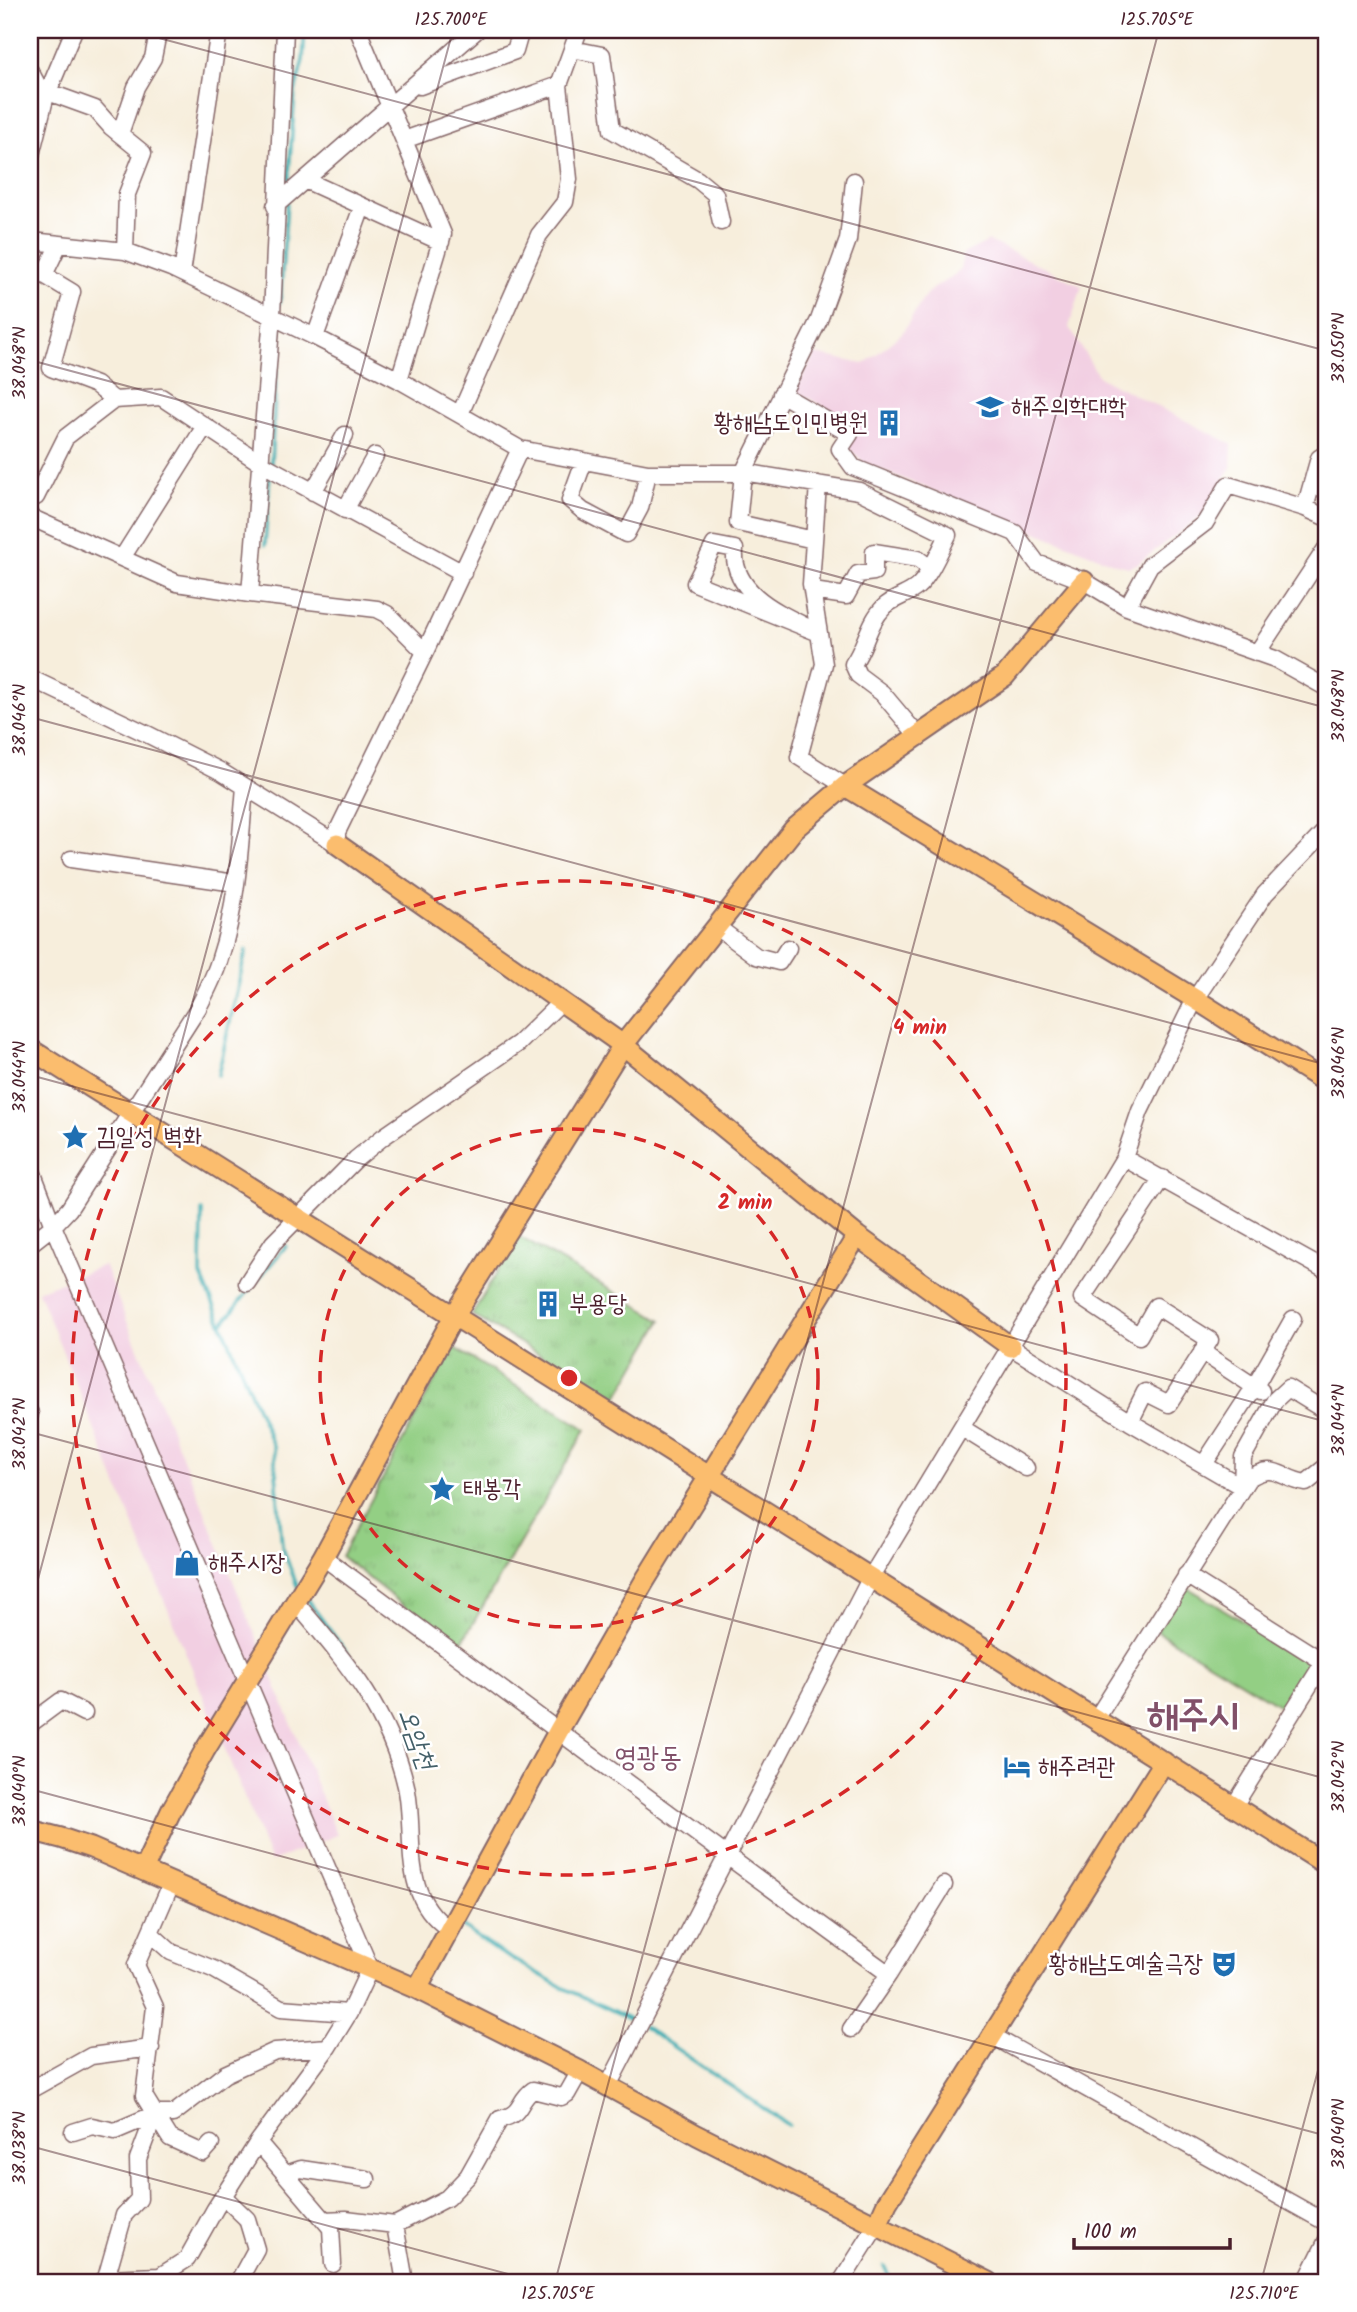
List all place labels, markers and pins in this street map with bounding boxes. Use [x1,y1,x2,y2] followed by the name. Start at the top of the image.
[1011,388,1127,427] place label: 해주의학대학
[975,392,1005,422] school or university icon: 해주의학대학
[714,404,868,443] place label: 황해남도인민병원
[874,408,904,438] building icon: 황해남도인민병원
[96,1118,202,1157] place label: 김일성 벽화
[60,1122,90,1152] place icon: 김일성 벽화
[569,1285,627,1324] place label: 부용당
[533,1289,563,1319] building icon: 부용당
[557,1366,581,1390] centre of rings
[463,1470,521,1509] place label: 태봉각
[427,1474,457,1504] place icon: 태봉각
[208,1544,285,1583] place label: 해주시장
[172,1548,202,1578] shop icon: 해주시장
[1038,1748,1115,1787] place label: 해주려관
[1002,1752,1032,1782] hotel icon: 해주려관
[1049,1945,1203,1984] place label: 황해남도예술극장
[1209,1949,1239,1979] theatre icon: 황해남도예술극장

